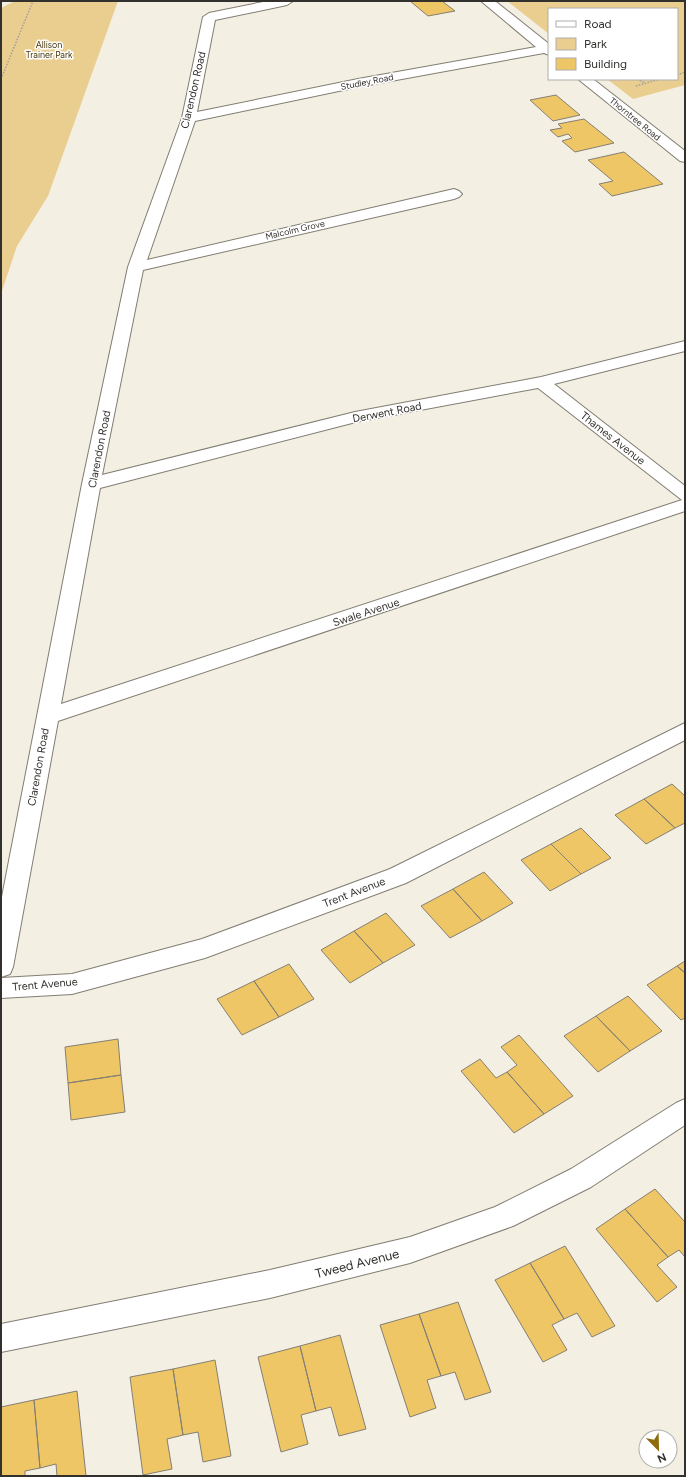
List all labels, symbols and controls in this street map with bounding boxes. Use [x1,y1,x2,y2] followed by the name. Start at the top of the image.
[548,8,678,80] legend
[584,17,612,31] text: Road
[584,37,607,51] text: Park
[26,39,73,60] park label: Allison Trainer Park
[178,50,209,130] street label: Clarendon Road
[584,57,627,71] text: Building
[340,71,394,92] street label: Studley Road
[608,95,663,143] street label: Thorntree Road
[264,217,326,242] street label: Malcolm Grove
[351,399,423,426] street label: Derwent Road
[86,409,113,489] street label: Clarendon Road
[578,409,648,468] street label: Thames Avenue
[331,596,401,629] street label: Swale Avenue
[25,727,52,807] street label: Clarendon Road
[321,875,387,910] street label: Trent Avenue
[12,975,78,994] street label: Trent Avenue
[314,1246,401,1281] street label: Tweed Avenue
[638,1429,678,1469] north arrow
[655,1450,668,1465] text: N

